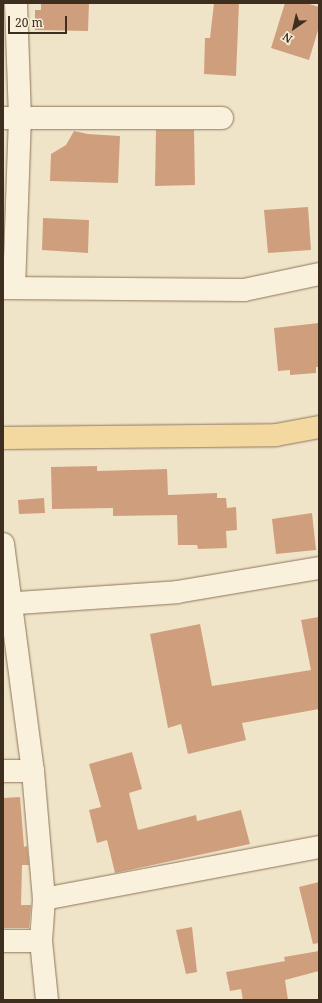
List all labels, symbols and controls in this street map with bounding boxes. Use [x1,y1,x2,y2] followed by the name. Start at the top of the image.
[10,8,69,34] scale bar
[274,8,314,48] north arrow
[15,14,43,31] text: 20 m
[279,30,295,47] text: N

